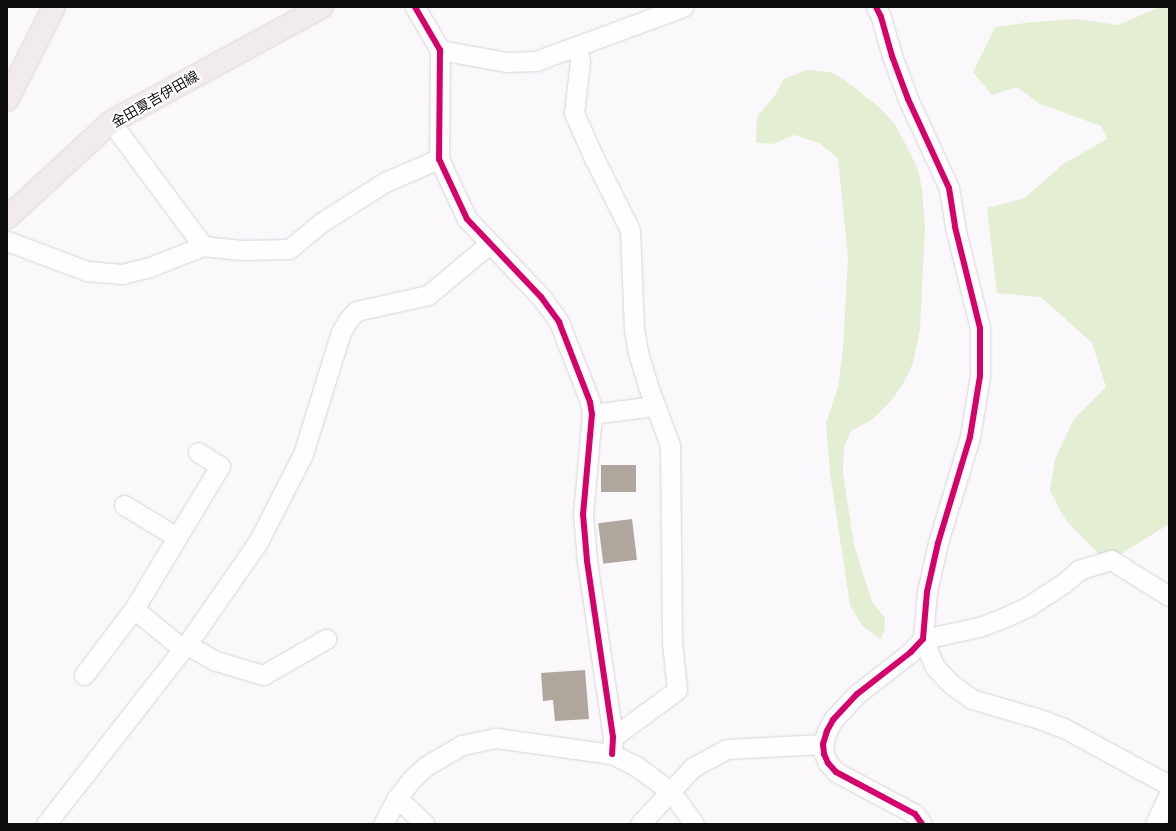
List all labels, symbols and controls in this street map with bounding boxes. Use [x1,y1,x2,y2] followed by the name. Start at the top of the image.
[108,67,202,131] street label: 金田夏吉伊田線

